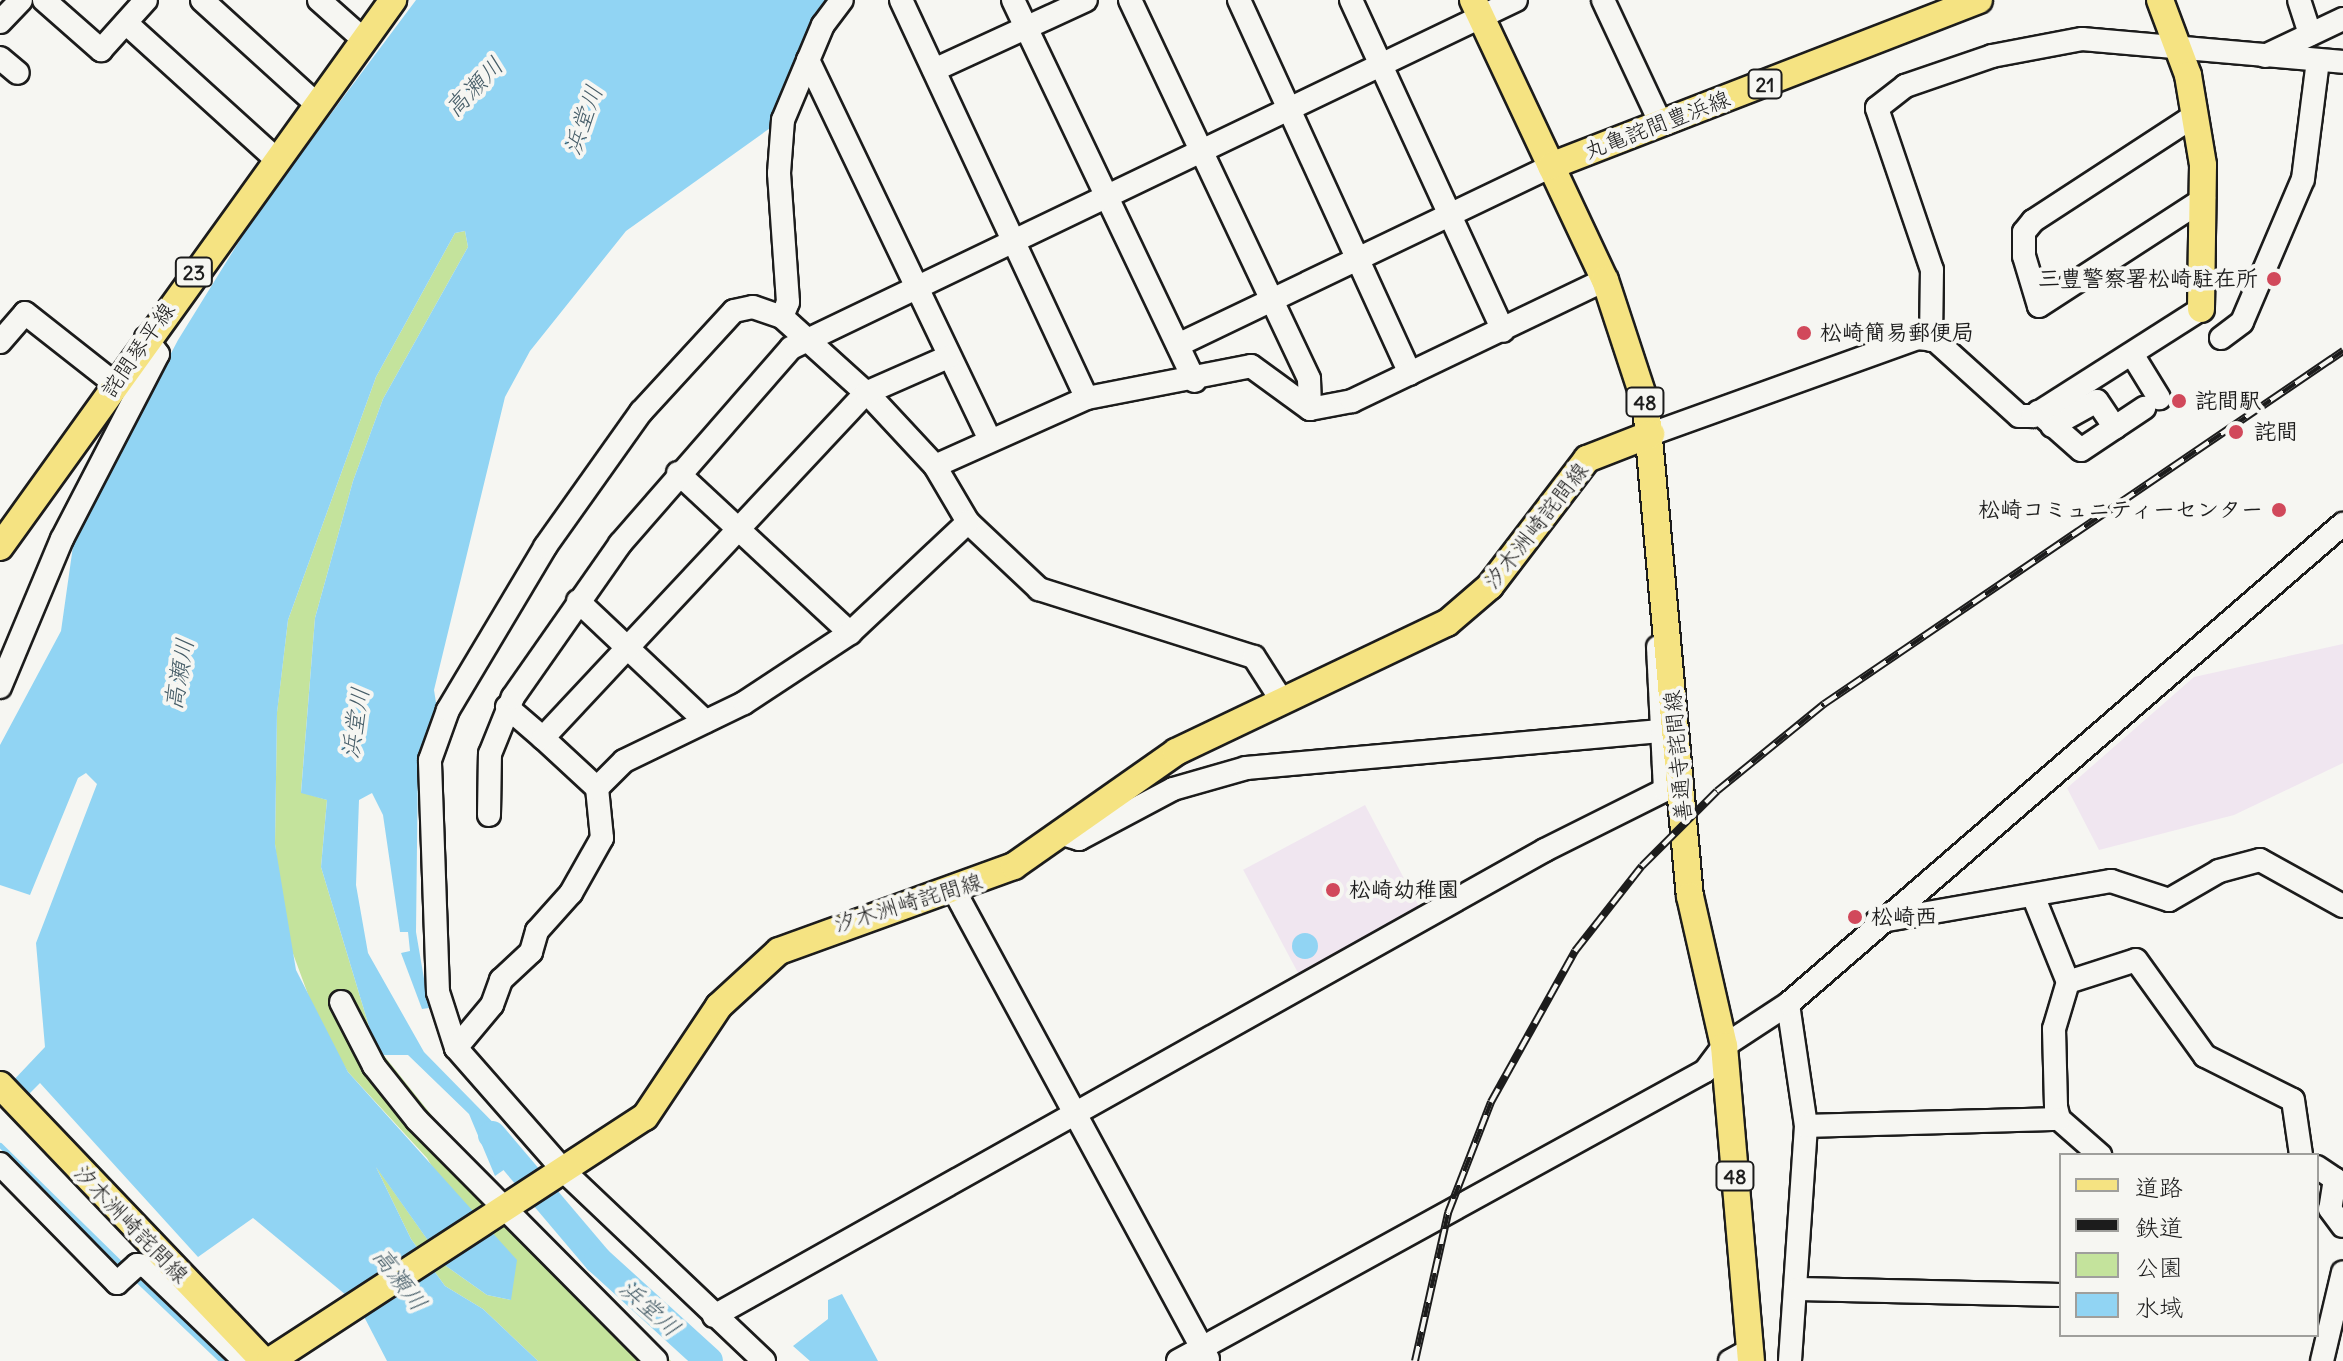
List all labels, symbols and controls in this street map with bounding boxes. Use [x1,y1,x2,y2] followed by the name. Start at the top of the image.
[439,51,509,123] water label: 高瀬川
[1747,68,1783,100] road number: 21
[557,81,609,159] water label: 浜堂川
[1580,85,1734,165] street label: 丸亀詫間豊浜線
[174,256,214,288] road number: 23
[2038,266,2258,292] place label: 三豊警察署松崎駐在所
[2265,270,2283,288] marker: 三豊警察署松崎駐在所
[96,297,180,403] street label: 詫間琴平線
[1820,320,1974,346] place label: 松崎簡易郵便局
[1795,324,1813,342] marker: 松崎簡易郵便局
[1625,386,1665,418] road number: 48
[2195,388,2261,414] place label: 詫間駅
[2170,392,2188,410] marker: 詫間駅
[2254,419,2298,445] place label: 詫間
[2225,421,2247,443] marker: 詫間
[1478,457,1594,595] street label: 汐木洲崎詫間線
[1977,497,2263,523] place label: 松崎コミュニティーセンター
[2270,501,2288,519] marker: 松崎コミュニティーセンター
[159,636,199,712] water label: 高瀬川
[335,685,375,761] water label: 浜堂川
[1659,689,1697,823] street label: 善通寺詫間線
[831,868,985,938] street label: 汐木洲崎詫間線
[1349,877,1459,903] place label: 松崎幼稚園
[1324,881,1342,899] marker: 松崎幼稚園
[1871,904,1937,930] place label: 松崎西
[1846,908,1864,926] marker: 松崎西
[2059,1153,2319,1337] legend
[68,1159,194,1289] street label: 汐木洲崎詫間線
[1715,1160,1755,1192] road number: 48
[2135,1172,2183,1202] text: 道路
[2135,1212,2183,1242] text: 鉄道
[367,1242,433,1316] water label: 高瀬川
[2135,1252,2183,1282] text: 公園
[614,1273,686,1343] water label: 浜堂川
[2135,1292,2183,1322] text: 水域

